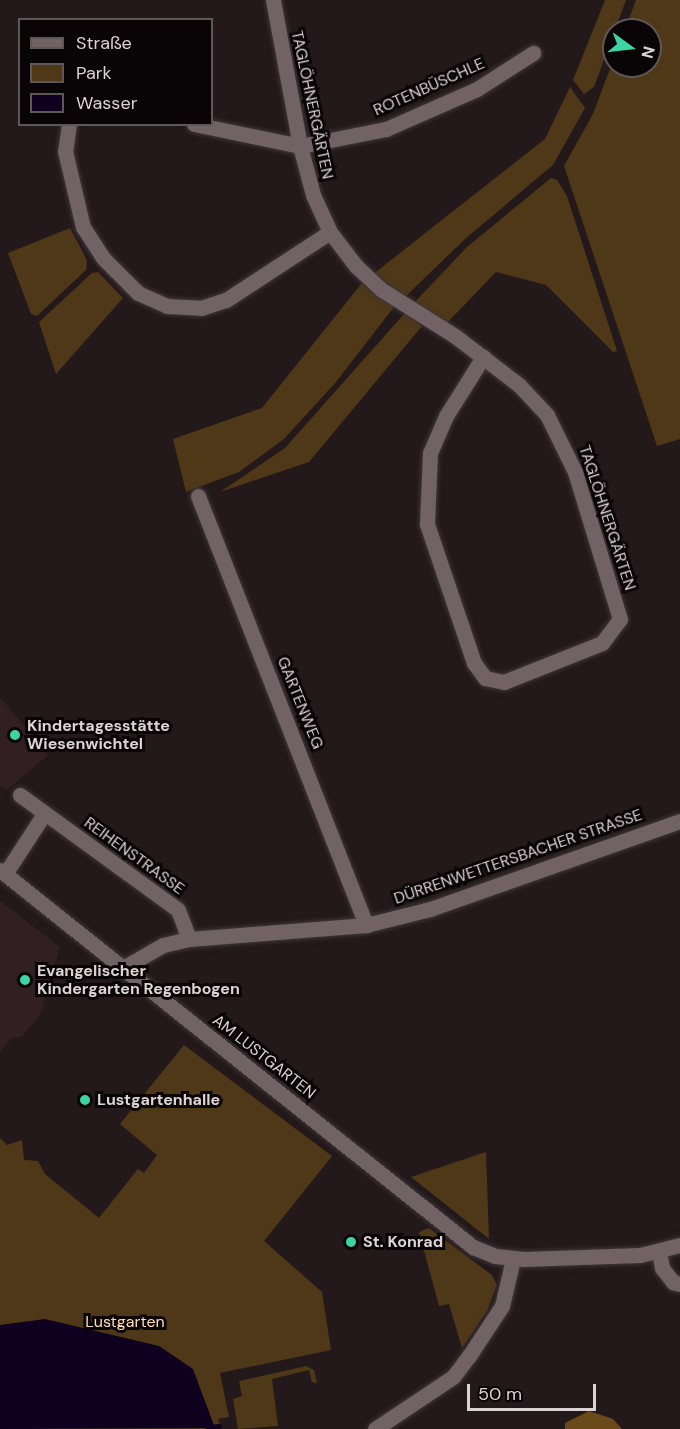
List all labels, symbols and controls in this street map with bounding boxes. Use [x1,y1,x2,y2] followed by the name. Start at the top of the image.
[18,18,213,126] legend
[602,18,662,78] north arrow
[287,29,337,181] street label: TAGLÖHNERGÄRTEN
[76,31,132,55] text: Straße
[636,44,660,61] text: N
[370,54,488,120] street label: ROTENBÜSCHLE
[76,61,112,85] text: Park
[76,91,137,115] text: Wasser
[574,443,640,593] street label: TAGLÖHNERGÄRTEN
[273,654,327,752] street label: GARTENWEG
[27,716,170,754] place label: Kindertagesstätte Wiesenwichtel
[8,728,22,742] marker: Kindertagesstätte Wiesenwichtel
[391,805,645,909] street label: DÜRRENWETTERSBACHER STRASSE
[80,813,188,899] street label: REIHENSTRASSE
[37,961,240,999] place label: Evangelischer Kindergarten Regenbogen
[18,973,32,987] marker: Evangelischer Kindergarten Regenbogen
[209,1011,319,1103] street label: AM LUSTGARTEN
[97,1090,220,1110] place label: Lustgartenhalle
[78,1093,92,1107] marker: Lustgartenhalle
[363,1232,443,1252] place label: St. Konrad
[344,1235,358,1249] marker: St. Konrad
[85,1312,165,1332] park label: Lustgarten
[470,1372,599,1410] scale bar
[478,1382,522,1406] text: 50 m

